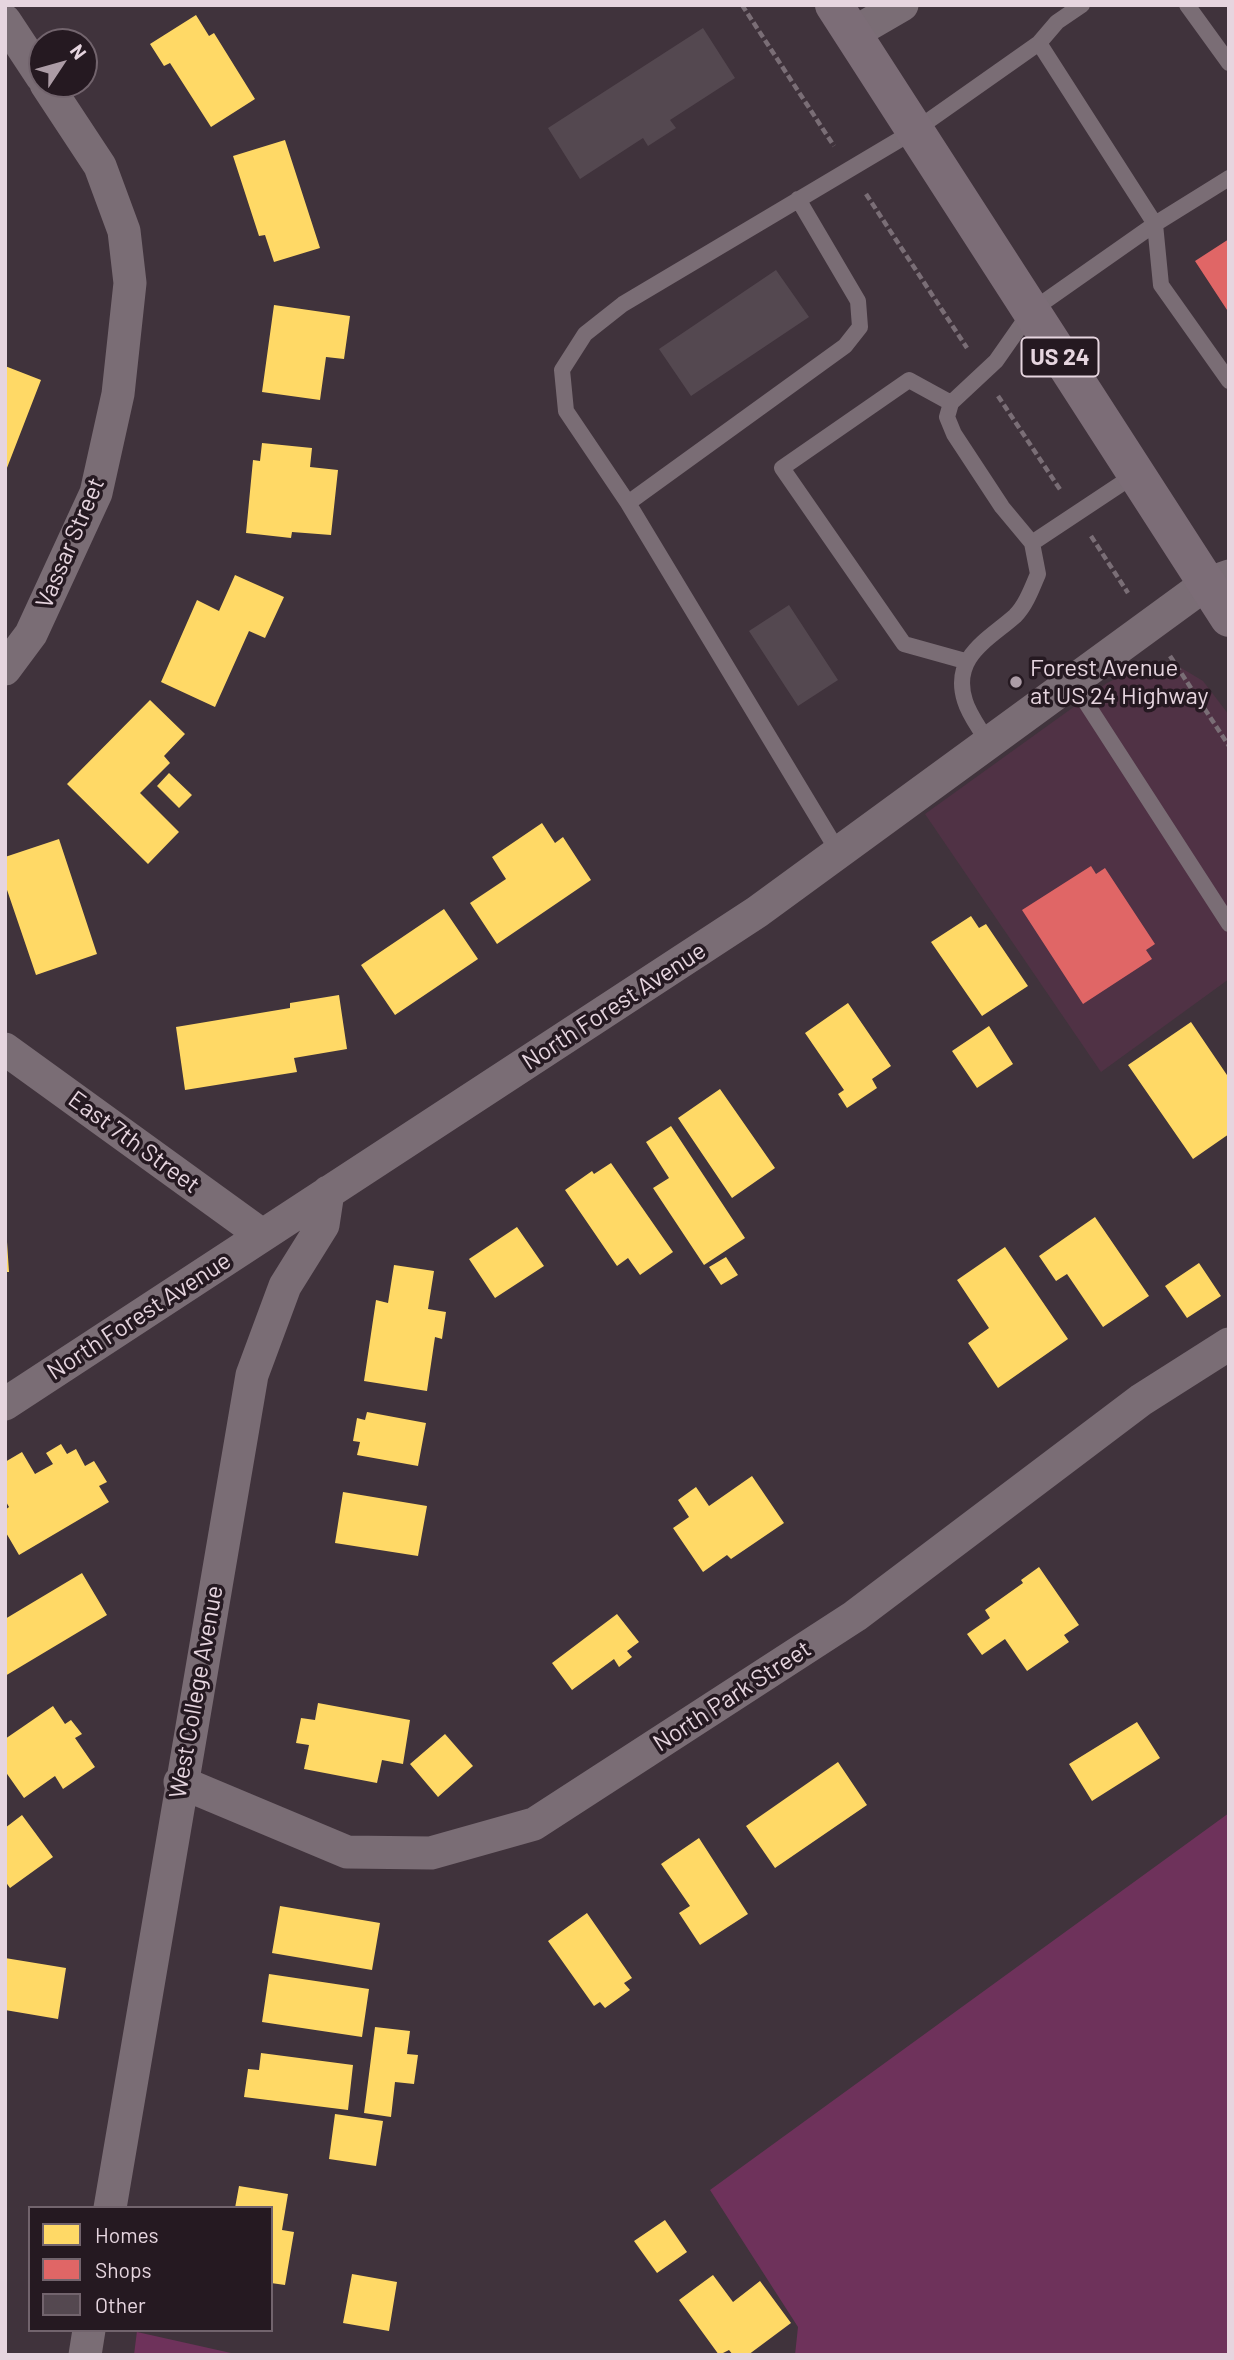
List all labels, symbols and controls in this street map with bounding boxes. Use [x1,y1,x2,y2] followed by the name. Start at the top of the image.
[28,28,98,98] north arrow
[66,40,92,63] text: N
[1021,338,1098,376] road number: US 24
[30,473,110,613] street label: Vassar Street
[1030,654,1209,710] place label: Forest Avenue at US 24 Highway
[1008,674,1024,690] marker: Forest Avenue at US 24 Highway
[517,936,711,1076] street label: North Forest Avenue
[63,1085,205,1199] street label: East 7th Street
[42,1246,236,1386] street label: North Forest Avenue
[163,1583,229,1801] street label: West College Avenue
[648,1634,816,1758] street label: North Park Street
[28,2206,273,2332] legend
[95,2222,159,2247] text: Homes
[95,2257,152,2282] text: Shops
[95,2292,146,2317] text: Other

